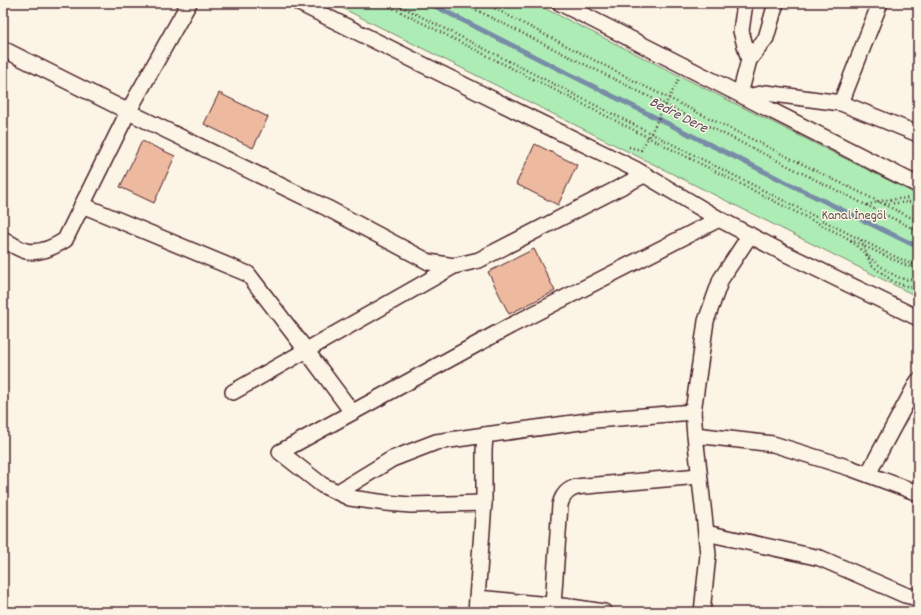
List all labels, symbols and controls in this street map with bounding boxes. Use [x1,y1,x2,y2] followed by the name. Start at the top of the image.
[645,92,712,140] water label: Bedre Dere
[822,206,887,226] park label: Kanal İnegöl

